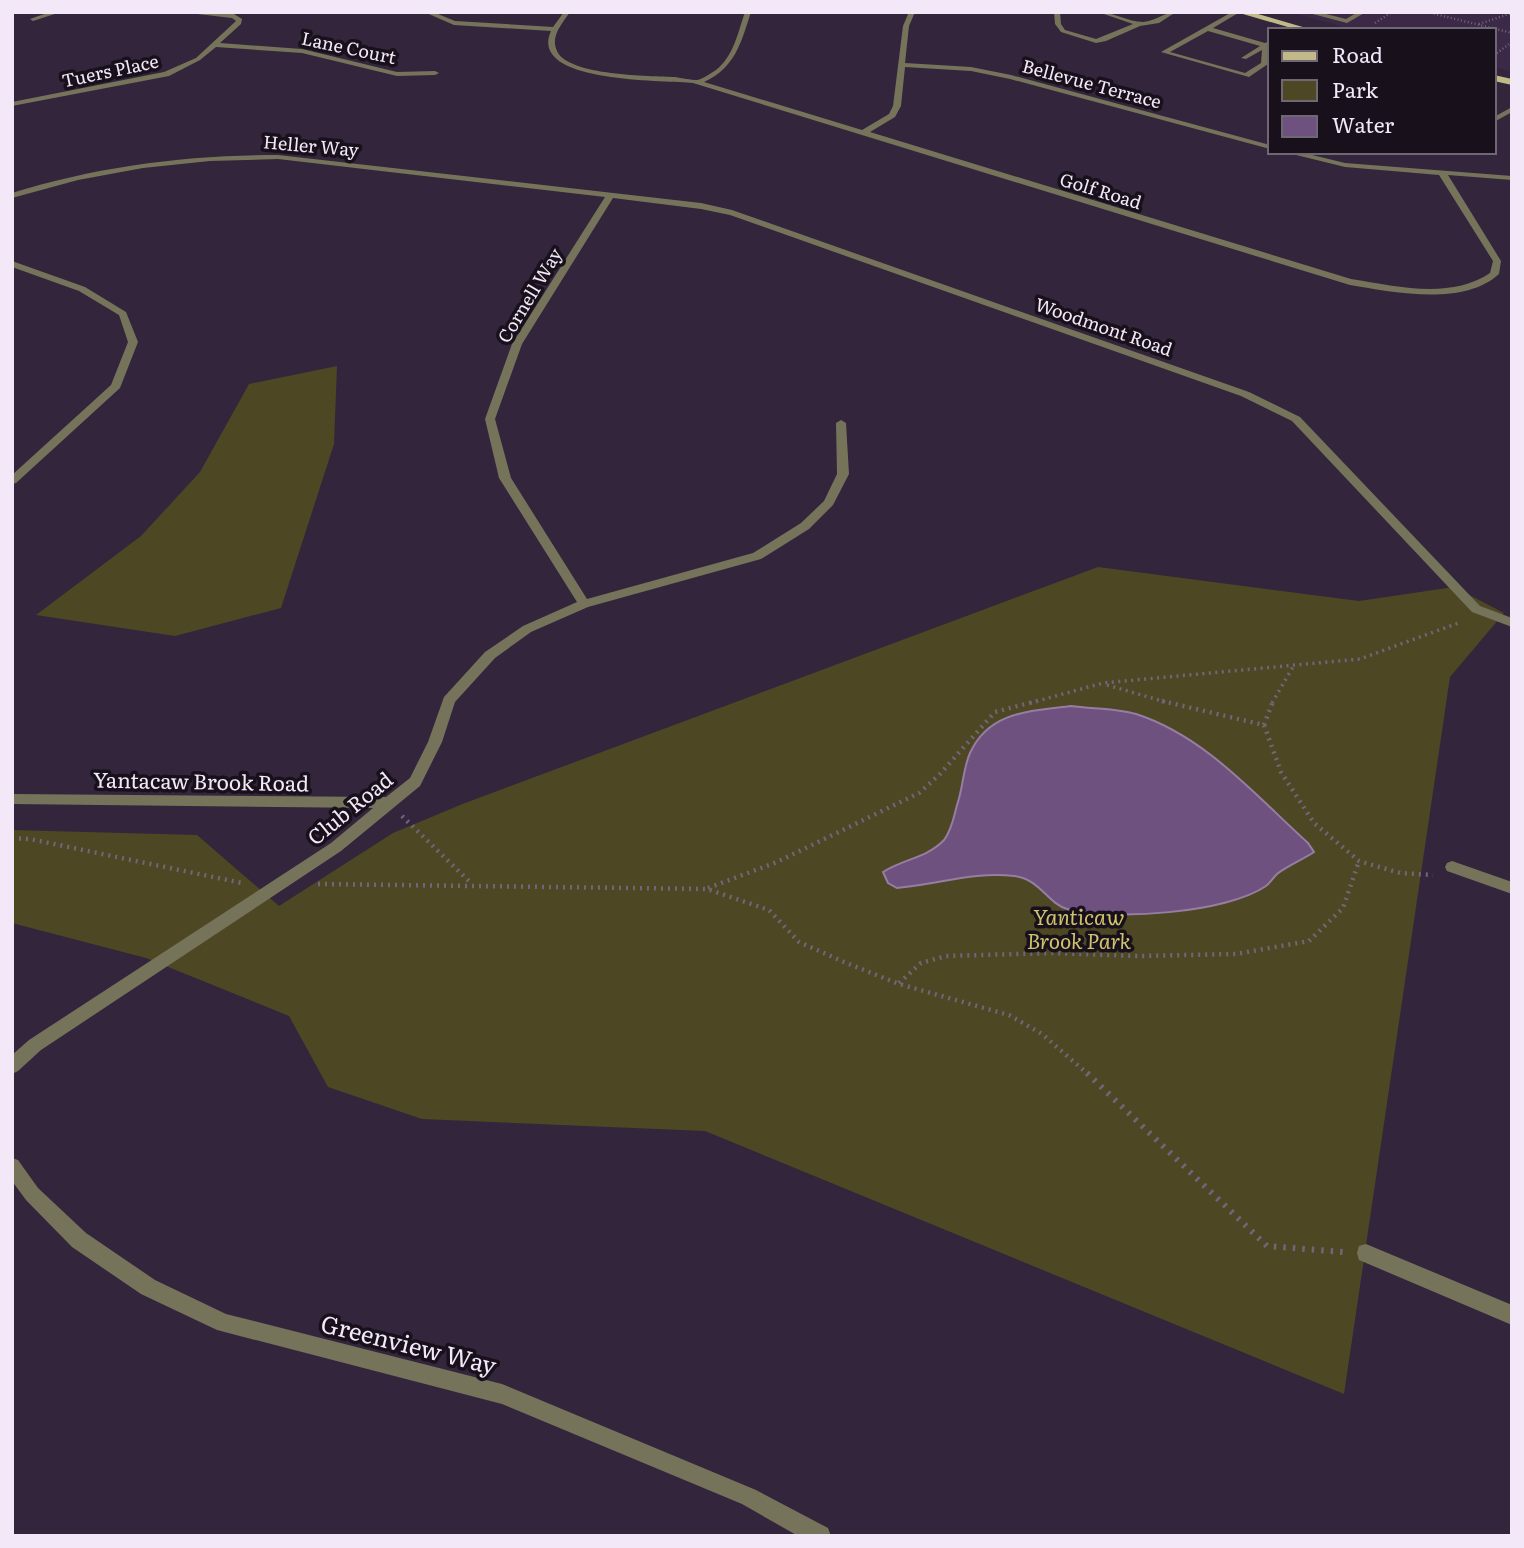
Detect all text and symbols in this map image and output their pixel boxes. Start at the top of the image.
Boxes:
street label: Lane Court [299,24,399,70]
legend [1268,28,1496,154]
text: Road [1332,38,1383,69]
street label: Tuers Place [59,47,161,93]
street label: Bellevue Terrace [1019,51,1165,115]
text: Park [1332,73,1378,104]
text: Water [1332,108,1394,139]
street label: Heller Way [262,127,360,163]
street label: Golf Road [1057,165,1145,215]
street label: Cornell Way [490,242,568,348]
street label: Woodmont Road [1032,290,1176,362]
street label: Yantacaw Brook Road [93,763,309,797]
street label: Club Road [300,763,398,851]
park label: Yanticaw Brook Park [1027,900,1132,955]
street label: Greenview Way [317,1304,501,1382]

